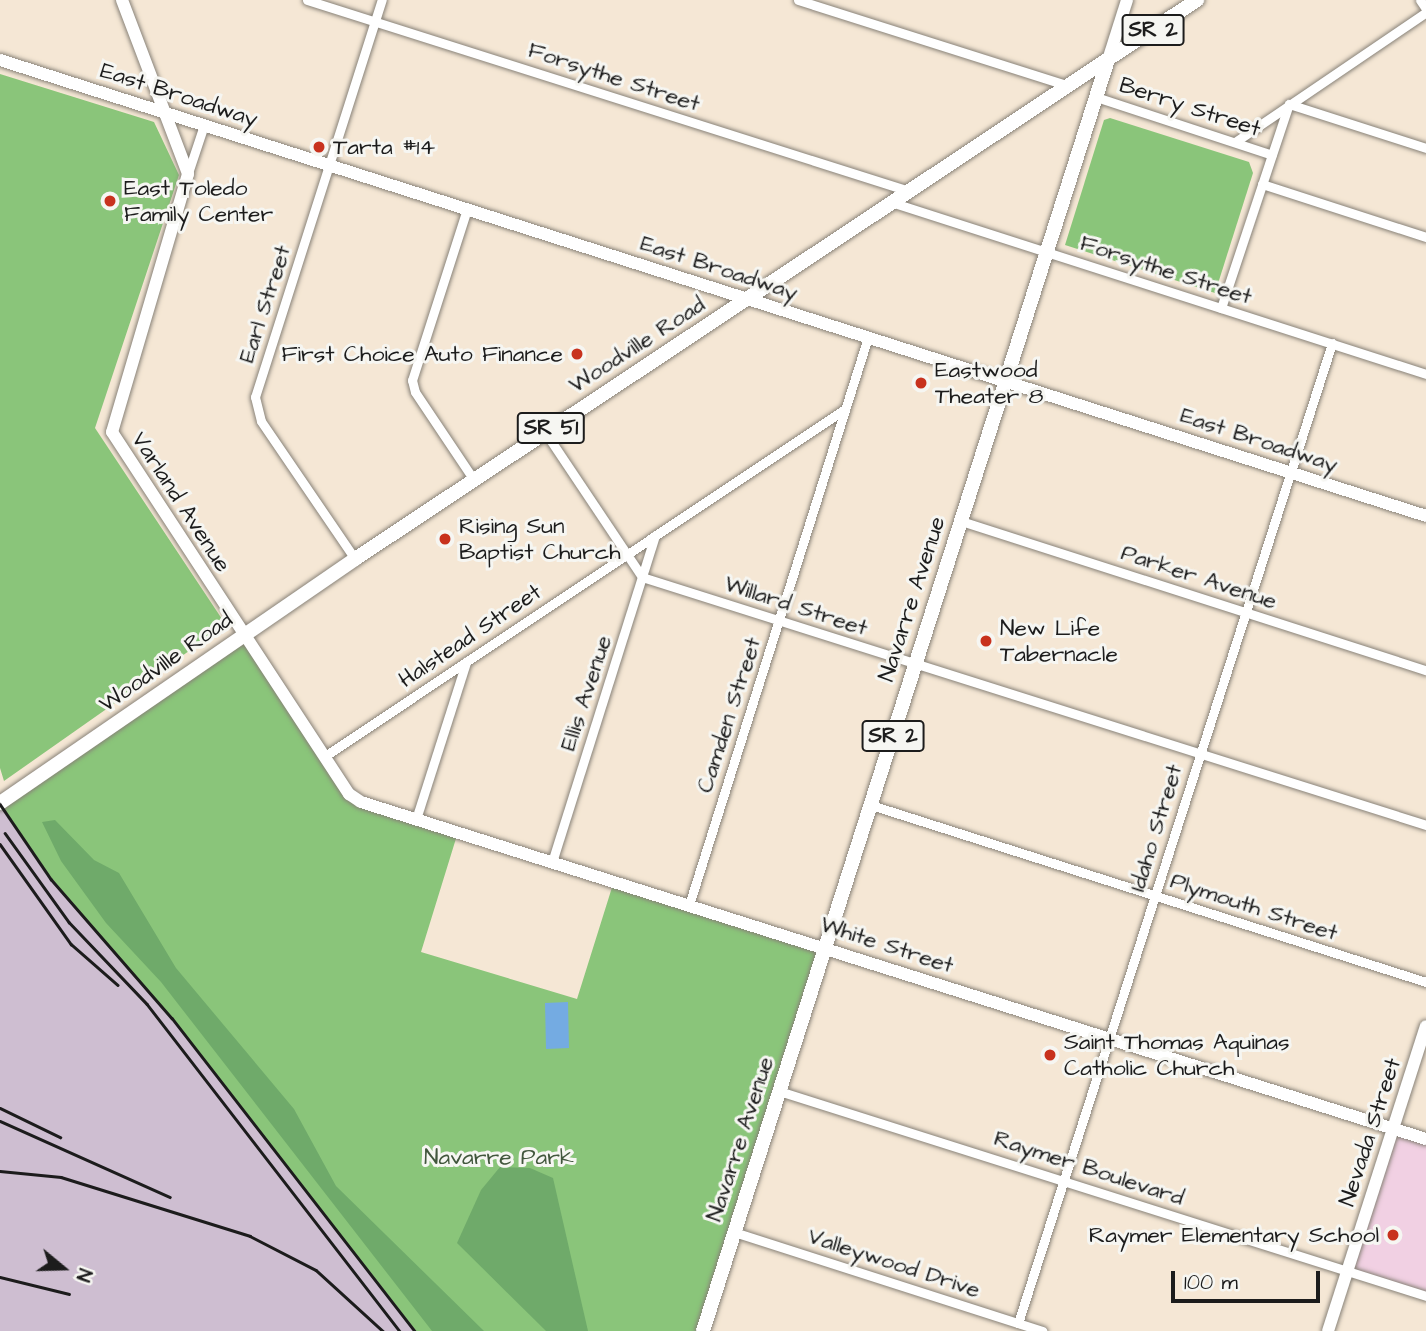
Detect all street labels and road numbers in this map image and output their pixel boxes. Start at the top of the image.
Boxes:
road number: SR 2 [1122,12,1184,48]
street label: Forsythe Street [525,36,703,118]
street label: East Broadway [97,57,261,133]
street label: Berry Street [1116,71,1264,143]
street label: Forsythe Street [1077,229,1255,311]
street label: East Broadway [637,230,801,306]
street label: Earl Street [233,242,297,366]
street label: Woodville Road [564,291,710,399]
street label: East Broadway [1177,402,1341,478]
road number: SR 51 [516,410,586,446]
street label: Varland Avenue [125,427,237,577]
street label: Navarre Avenue [872,513,952,685]
street label: Parker Avenue [1118,539,1280,615]
street label: Willard Street [721,570,871,642]
street label: Halstead Street [393,578,547,694]
street label: Woodville Road [94,606,238,718]
street label: Ellis Avenue [554,632,618,754]
street label: Camden Street [691,634,767,796]
road number: SR 2 [862,718,924,754]
street label: Idaho Street [1124,761,1188,895]
street label: Plymouth Street [1167,867,1341,947]
street label: White Street [817,910,957,980]
street label: Navarre Avenue [700,1053,780,1225]
street label: Nevada Street [1333,1054,1407,1210]
street label: Raymer Boulevard [991,1124,1187,1212]
street label: Valleywood Drive [804,1222,984,1304]

